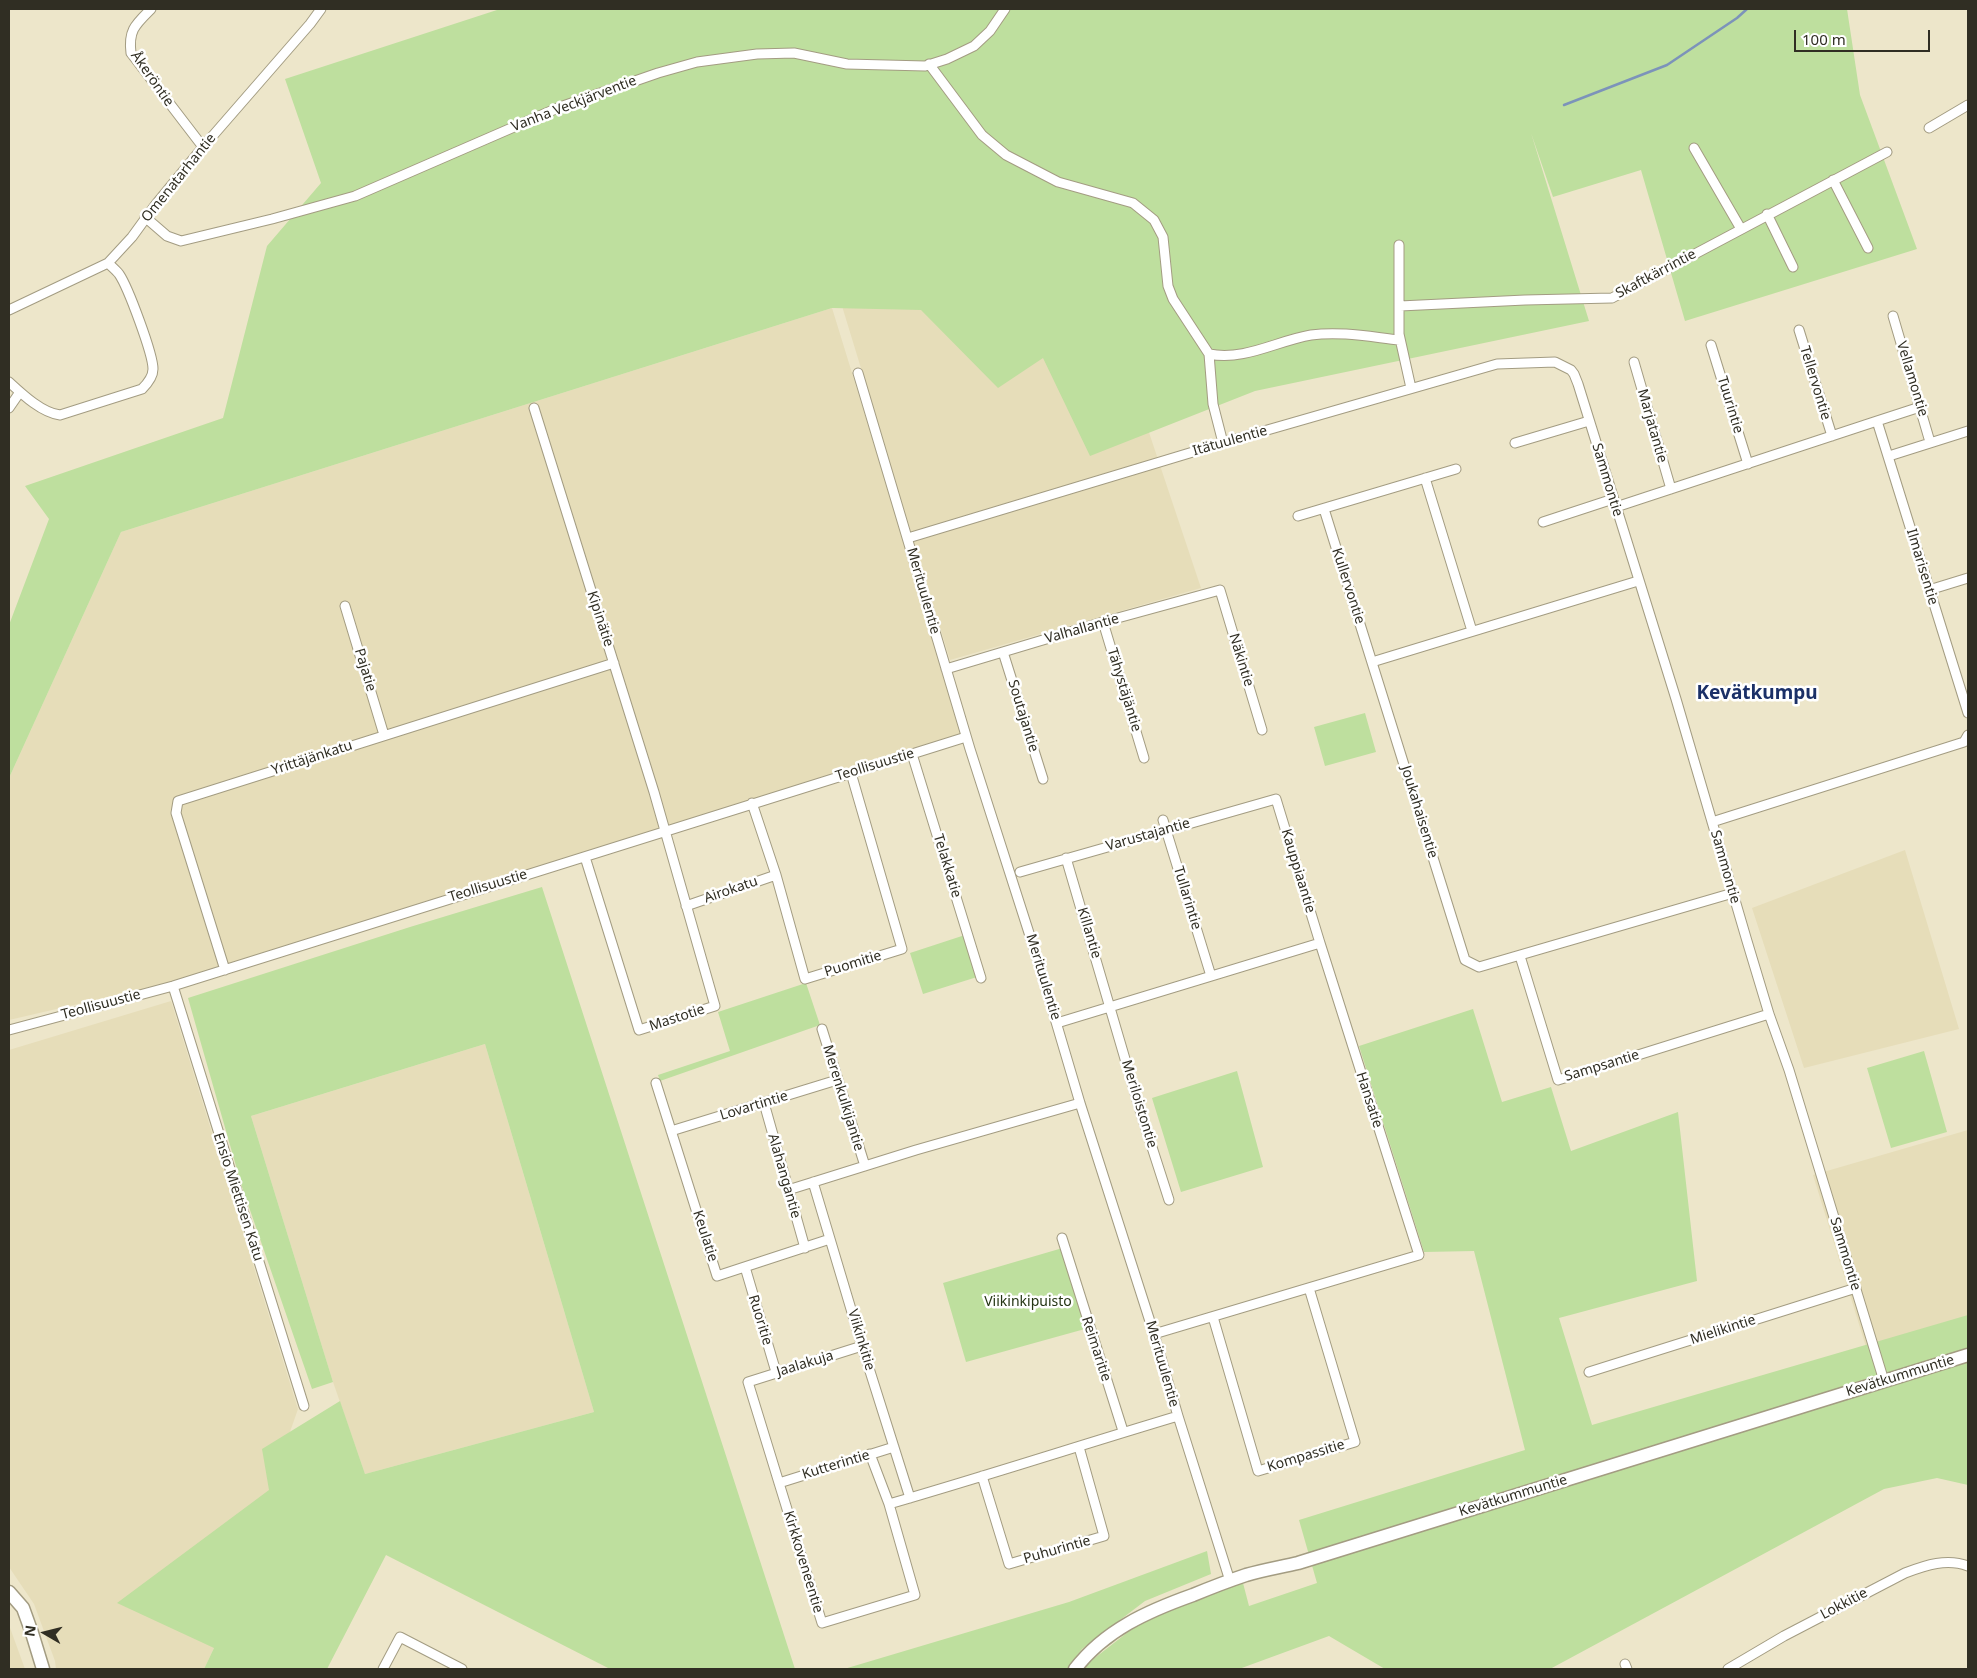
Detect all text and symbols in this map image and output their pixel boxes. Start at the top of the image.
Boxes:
scale bar [1797,20,1933,52]
text: 100 m [1802,29,1846,49]
street label: Åkeröntie [127,48,177,110]
street label: Vanha Veckjärventie [509,72,639,136]
street label: Omenatarhantie [138,130,220,226]
street label: Skaftkärrintie [1613,246,1699,302]
street label: Vellamontie [1893,339,1931,419]
street label: Tellervontie [1796,344,1834,422]
street label: Tuurintie [1713,374,1747,436]
street label: Marjatantie [1633,387,1671,465]
street label: Itätuulentie [1191,422,1269,460]
street label: Sammontie [1588,441,1626,519]
street label: Ilmarisentie [1902,527,1942,607]
street label: Merituulentie [903,546,943,636]
street label: Kullervontie [1328,546,1368,626]
street label: Kipinätie [583,589,617,649]
street label: Valhallantie [1043,610,1121,648]
street label: Näkintie [1225,631,1257,689]
street label: Pajatie [350,646,380,694]
street label: Tähystäjäntie [1103,646,1145,734]
street label: Soutajantie [1004,678,1042,754]
district label: Kevätkumpu [1696,683,1818,705]
street label: Yrittäjänkatu [269,737,355,779]
street label: Teollisuustie [834,745,916,785]
street label: Joukahaisentie [1397,764,1441,860]
street label: Varustajantie [1104,815,1192,855]
street label: Kauppiaantie [1277,827,1319,915]
street label: Sammontie [1707,828,1743,906]
street label: Telakkatie [929,832,965,900]
street label: Tullarintie [1169,864,1205,932]
street label: Teollisuustie [447,866,529,906]
street label: Airokatu [702,873,760,907]
street label: Killantie [1073,905,1105,961]
street label: Merituulentie [1022,932,1064,1022]
street label: Puomitie [822,947,884,981]
street label: Teollisuustie [60,986,142,1024]
street label: Mastotie [647,1001,707,1035]
street label: Merenkulkijantie [819,1043,867,1153]
street label: Sampsantie [1563,1047,1641,1085]
street label: Meriloistontie [1118,1058,1160,1150]
street label: Hansatie [1352,1070,1386,1130]
street label: Lovartintie [718,1088,790,1124]
street label: Ensio Miettisen Katu [209,1131,267,1263]
street label: Alahangantie [764,1132,804,1220]
street label: Keulatie [689,1208,721,1264]
street label: Sammontie [1826,1215,1864,1293]
street label: Ruoritie [744,1293,776,1347]
park label: Viikinkipuisto [984,1294,1072,1310]
street label: Viikinkitie [844,1307,878,1373]
street label: Mielikintie [1688,1312,1758,1348]
street label: Reimaritie [1078,1314,1114,1384]
street label: Merituulentie [1142,1319,1182,1409]
street label: Jaalakuja [775,1347,835,1381]
street label: Kevätkummuntie [1844,1352,1956,1400]
street label: Kompassitie [1265,1436,1347,1476]
street label: Kutterintie [800,1447,872,1483]
street label: Kevätkummuntie [1457,1472,1569,1520]
street label: Kirkkoveneentie [779,1509,827,1615]
street label: Puhurintie [1022,1532,1092,1568]
street label: Lokkitie [1818,1585,1870,1623]
north arrow [20,1608,70,1658]
text: N [19,1624,40,1638]

